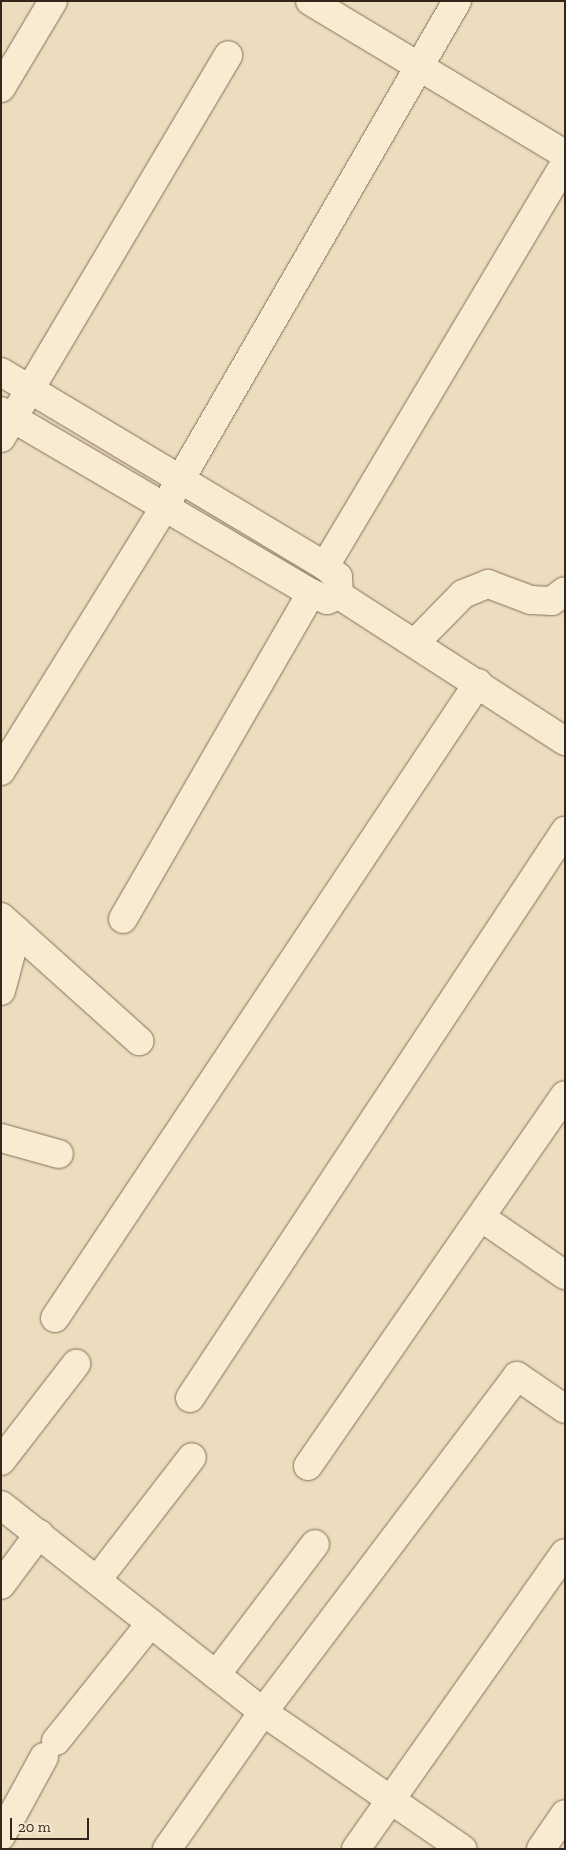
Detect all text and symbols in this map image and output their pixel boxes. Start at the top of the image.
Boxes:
scale bar [12,1808,91,1840]
text: 20 m [18,1818,51,1836]

